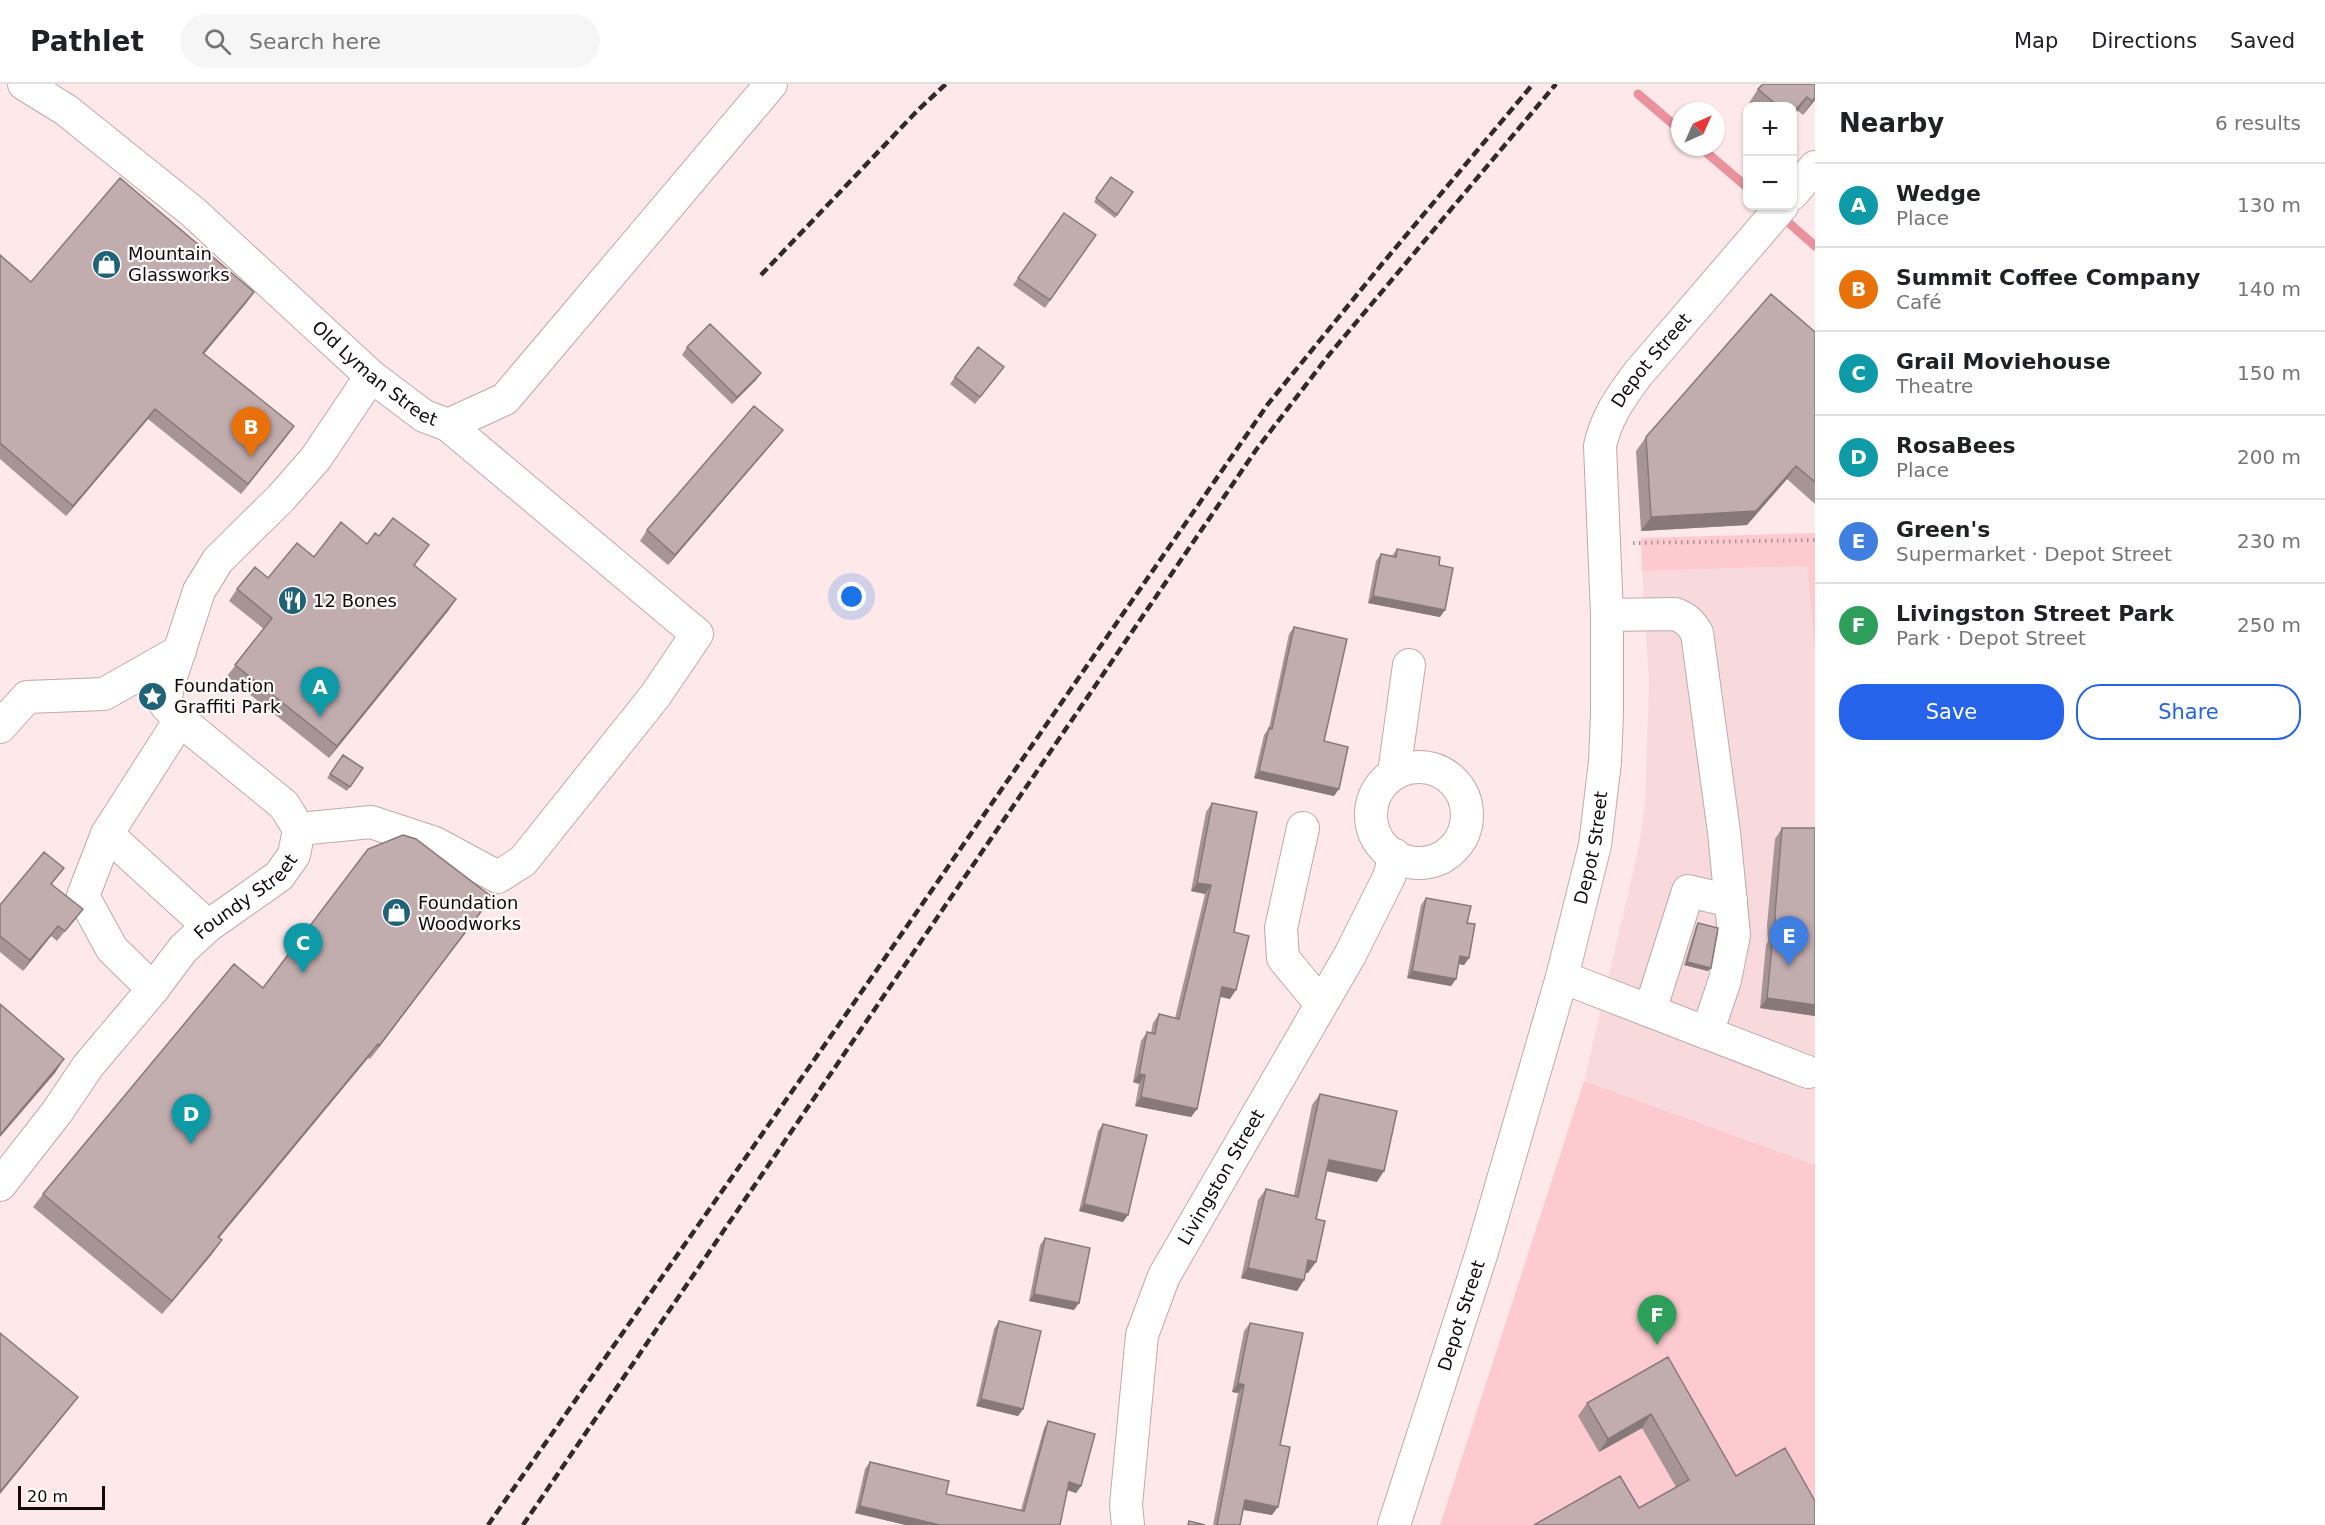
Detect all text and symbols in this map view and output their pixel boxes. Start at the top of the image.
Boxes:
search box [180,14,600,68]
text: Pathlet [30,25,144,58]
icon: search [201,25,234,58]
text: Search here [249,29,381,54]
text: Map [2014,29,2058,53]
text: Directions [2091,29,2197,53]
text: Saved [2230,29,2295,53]
north arrow [1671,102,1725,156]
map controls [1743,102,1797,210]
button: + [1743,102,1797,156]
text: Nearby [1839,108,1944,138]
text: 6 results [2215,111,2301,135]
button: − [1743,156,1797,210]
text: Wedge [1896,181,1981,206]
text: A [1851,193,1866,217]
text: 130 m [2237,193,2301,217]
text: Place [1896,206,1949,230]
place label: Mountain Glassworks [128,243,230,285]
shop icon: Mountain Glassworks [91,248,123,280]
text: Summit Coffee Company [1896,265,2200,290]
text: B [1851,277,1866,301]
text: 140 m [2237,277,2301,301]
text: Café [1896,290,1942,314]
street label: Depot Street [1607,309,1695,411]
street label: Old Lyman Street [308,316,440,430]
text: Grail Moviehouse [1896,349,2111,374]
text: C [1851,361,1866,385]
text: 150 m [2237,361,2301,385]
text: Theatre [1896,374,1973,398]
pin: B [232,408,270,457]
text: RosaBees [1896,433,2016,458]
text: D [1850,445,1867,469]
text: 200 m [2237,445,2301,469]
text: Place [1896,458,1949,482]
text: Green's [1896,517,1990,542]
text: E [1852,529,1865,553]
text: 230 m [2237,529,2301,553]
text: Supermarket · Depot Street [1896,542,2172,566]
your location [837,582,866,611]
restaurant icon: 12 Bones [276,585,308,617]
place label: 12 Bones [313,590,397,611]
text: Livingston Street Park [1896,601,2174,626]
text: F [1852,613,1865,637]
text: 250 m [2237,613,2301,637]
text: Park · Depot Street [1896,626,2086,650]
pin: A [300,668,340,717]
place label: Foundation Graffiti Park [174,675,281,717]
place icon: Foundation Graffiti Park [137,680,169,712]
button: Save [1839,684,2064,740]
button: Share [2076,684,2301,740]
street label: Depot Street [1570,790,1611,906]
street label: Foundy Street [190,850,301,943]
place label: Foundation Woodworks [418,892,521,934]
shop icon: Foundation Woodworks [381,897,413,929]
pin: E [1770,916,1808,966]
pin: C [284,924,322,973]
pin: D [172,1094,210,1144]
street label: Livingston Street [1173,1106,1268,1248]
street label: Depot Street [1433,1258,1489,1373]
pin: F [1638,1296,1676,1345]
scale bar [18,1483,105,1510]
text: 20 m [27,1487,68,1506]

